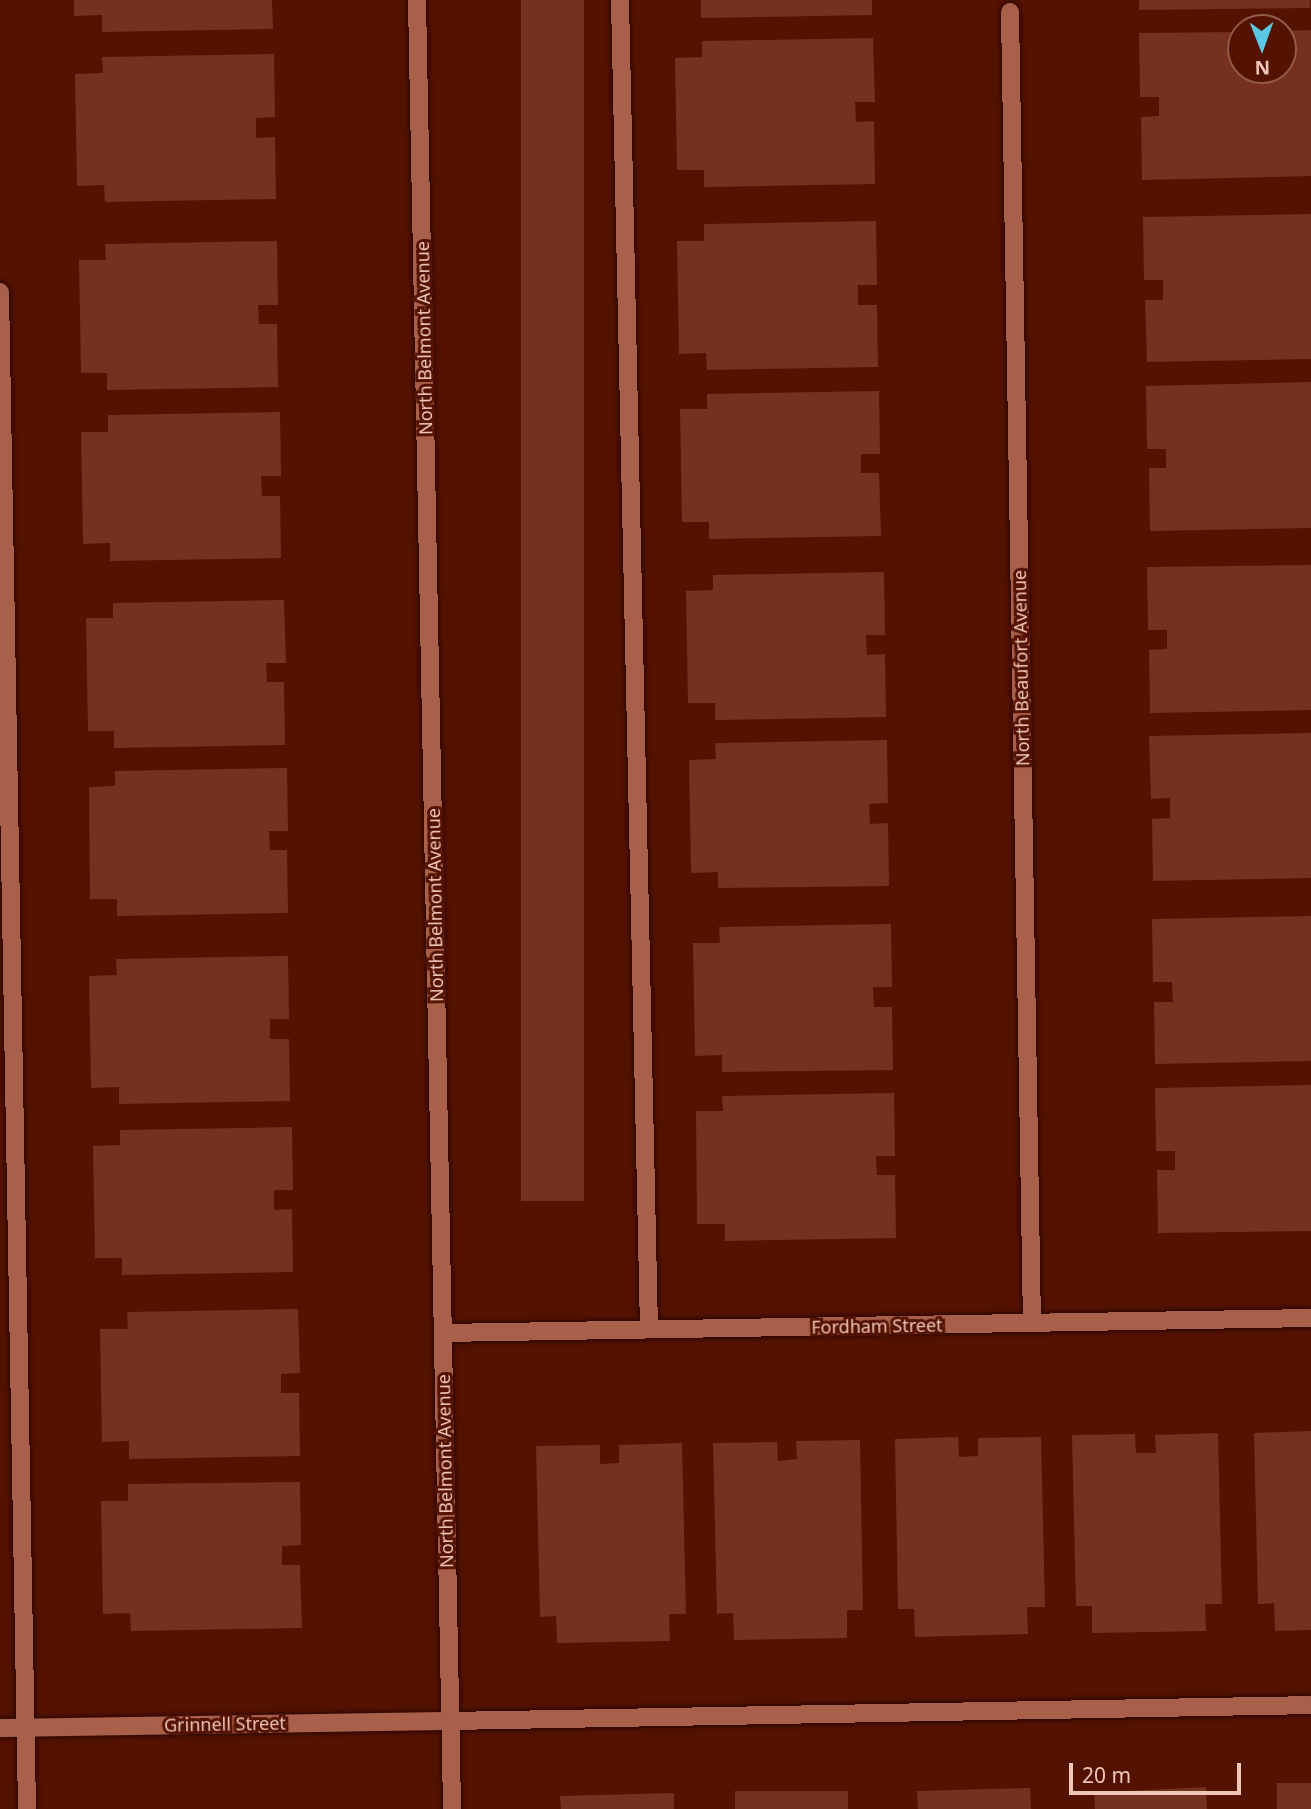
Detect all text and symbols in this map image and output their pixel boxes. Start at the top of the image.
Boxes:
north arrow [1227,14,1297,84]
text: N [1254,55,1270,81]
street label: North Belmont Avenue [412,241,436,435]
street label: North Beaufort Avenue [1008,570,1034,766]
street label: North Belmont Avenue [423,808,447,1002]
street label: Fordham Street [811,1314,943,1338]
street label: North Belmont Avenue [433,1374,457,1568]
street label: Grinnell Street [164,1712,286,1736]
scale bar [1073,1750,1244,1794]
text: 20 m [1082,1761,1131,1789]

